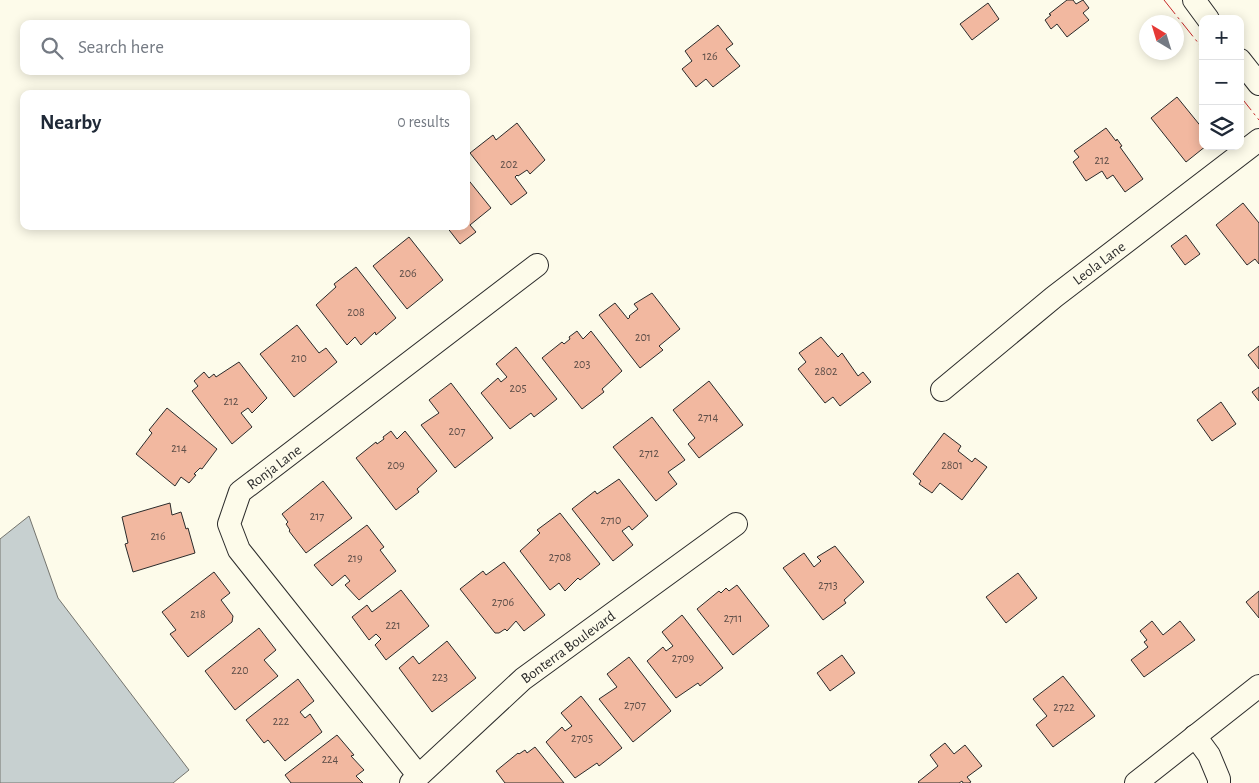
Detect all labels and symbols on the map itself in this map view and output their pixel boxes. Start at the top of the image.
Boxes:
north arrow [1139,15,1184,60]
house number: 126 [702,50,718,62]
house number: 212 [1094,154,1110,166]
house number: 202 [500,158,518,170]
street label: Leola Lane [1070,239,1128,288]
house number: 206 [399,267,417,279]
house number: 208 [347,306,365,318]
house number: 201 [635,331,651,343]
house number: 210 [291,352,307,364]
house number: 203 [574,358,590,370]
house number: 2802 [815,365,838,377]
house number: 205 [510,382,526,394]
house number: 212 [223,395,239,407]
house number: 2714 [698,411,718,423]
house number: 207 [449,425,465,437]
house number: 214 [171,442,187,454]
street label: Ronja Lane [244,442,304,493]
house number: 2712 [639,447,660,459]
house number: 209 [387,459,405,471]
house number: 2801 [941,459,963,471]
house number: 217 [310,510,324,522]
house number: 2710 [601,514,621,526]
house number: 216 [150,530,166,542]
house number: 2708 [549,551,572,563]
house number: 219 [347,552,363,564]
house number: 2713 [818,579,838,591]
house number: 2706 [492,596,515,608]
house number: 218 [190,608,206,620]
street label: Bonterra Boulevard [518,608,618,686]
house number: 2711 [724,612,742,624]
house number: 221 [385,619,401,631]
house number: 2709 [672,652,695,664]
house number: 220 [231,664,249,676]
house number: 223 [432,671,448,683]
house number: 2707 [624,699,646,711]
house number: 2722 [1053,701,1075,713]
house number: 222 [273,715,290,727]
house number: 2705 [571,732,593,744]
house number: 224 [322,753,339,765]

